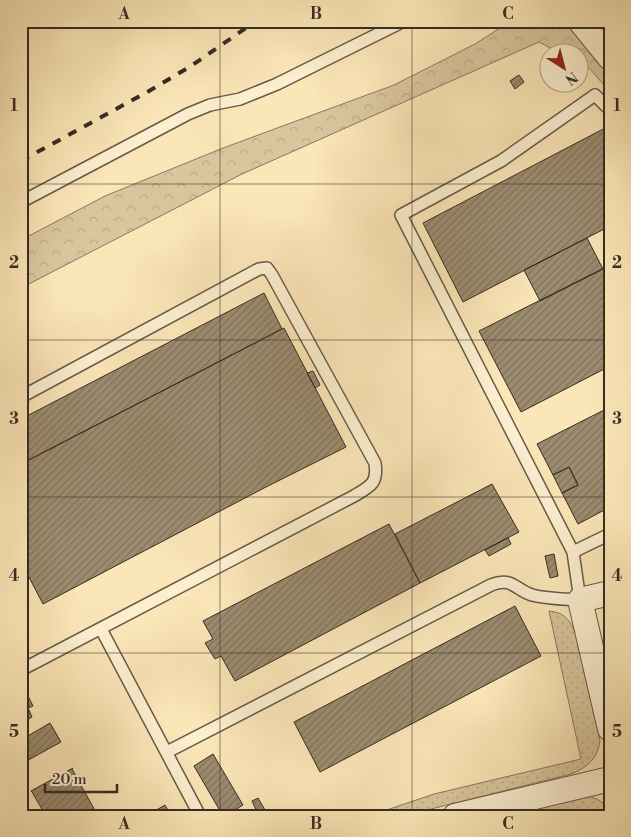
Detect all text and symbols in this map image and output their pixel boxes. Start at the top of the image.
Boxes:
text: A [117,4,130,24]
text: B [310,4,322,24]
text: C [502,4,514,24]
north arrow [538,42,588,92]
text: N [561,67,581,88]
text: 1 [10,96,18,116]
text: 1 [613,96,621,116]
text: 2 [9,253,19,273]
text: 2 [612,253,622,273]
text: 3 [9,409,19,429]
text: 3 [612,409,622,429]
text: 4 [9,566,20,586]
text: 4 [612,566,623,586]
text: 5 [9,722,19,742]
text: 5 [612,722,622,742]
scale bar [45,762,118,794]
text: 20 m [52,770,87,789]
text: A [117,814,130,834]
text: B [310,814,322,834]
text: C [502,814,514,834]

